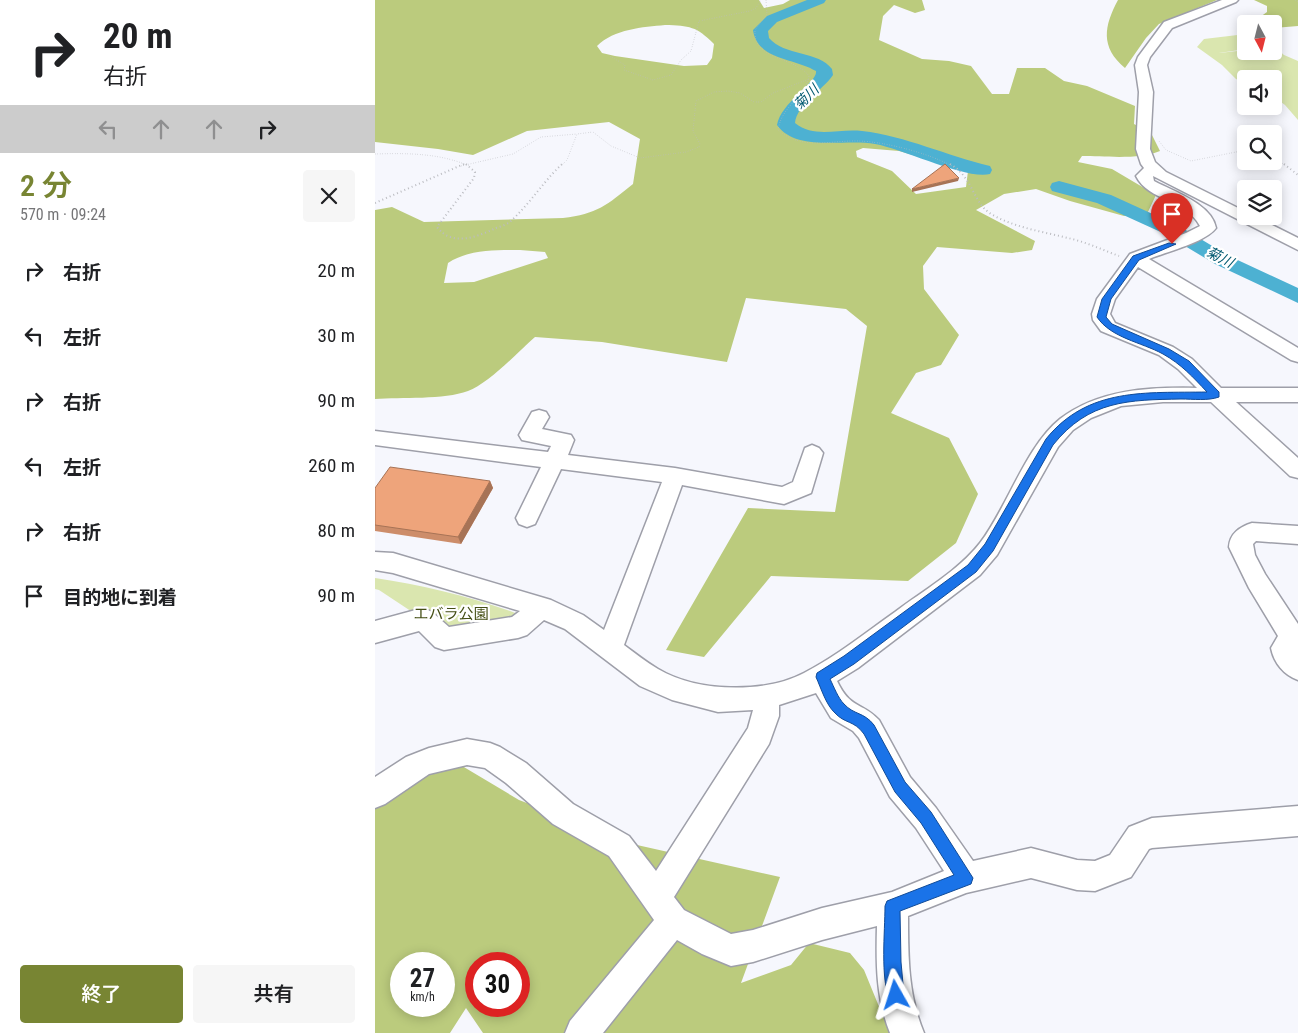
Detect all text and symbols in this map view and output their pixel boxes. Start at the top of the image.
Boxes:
north arrow [1237,15,1283,60]
map controls [1237,15,1282,225]
text: 20 m [103,16,172,57]
icon: right [20,20,85,85]
text: 右折 [103,64,147,89]
button: sound [1237,70,1282,115]
water label: 菊川 [790,80,823,112]
icon: left [94,115,122,143]
icon: ahead [147,115,175,143]
icon: ahead [200,115,228,143]
icon: right [253,115,281,143]
button: search [1237,125,1282,170]
text: 2 分 [20,168,72,203]
button: close [303,170,355,222]
button: layers [1237,180,1282,225]
pin [1151,193,1193,244]
icon: arrive [1158,200,1186,228]
text: 570 m · 09:24 [20,205,106,224]
water label: 菊川 [1204,244,1238,271]
icon: right [20,257,48,285]
text: 20 m [318,259,355,282]
text: 右折 [63,261,101,284]
icon: left [20,322,48,350]
text: 30 m [318,324,355,347]
text: 左折 [63,326,101,349]
icon: right [20,387,48,415]
text: 90 m [318,389,355,412]
text: 右折 [63,391,101,414]
icon: left [20,452,48,480]
text: 260 m [308,454,355,477]
text: 左折 [63,456,101,479]
icon: right [20,517,48,545]
text: 80 m [318,519,355,542]
text: 右折 [63,521,101,544]
icon: arrive [20,582,48,610]
text: 90 m [318,584,355,607]
text: 目的地に到着 [63,586,177,609]
park label: エバラ公園 [413,605,489,623]
speed limit sign: 30 [465,952,530,1017]
text: 27 [410,964,435,993]
button: 終了 [20,965,183,1023]
button: 共有 [193,965,355,1023]
position arrow [869,968,921,1020]
text: km/h [410,990,435,1004]

